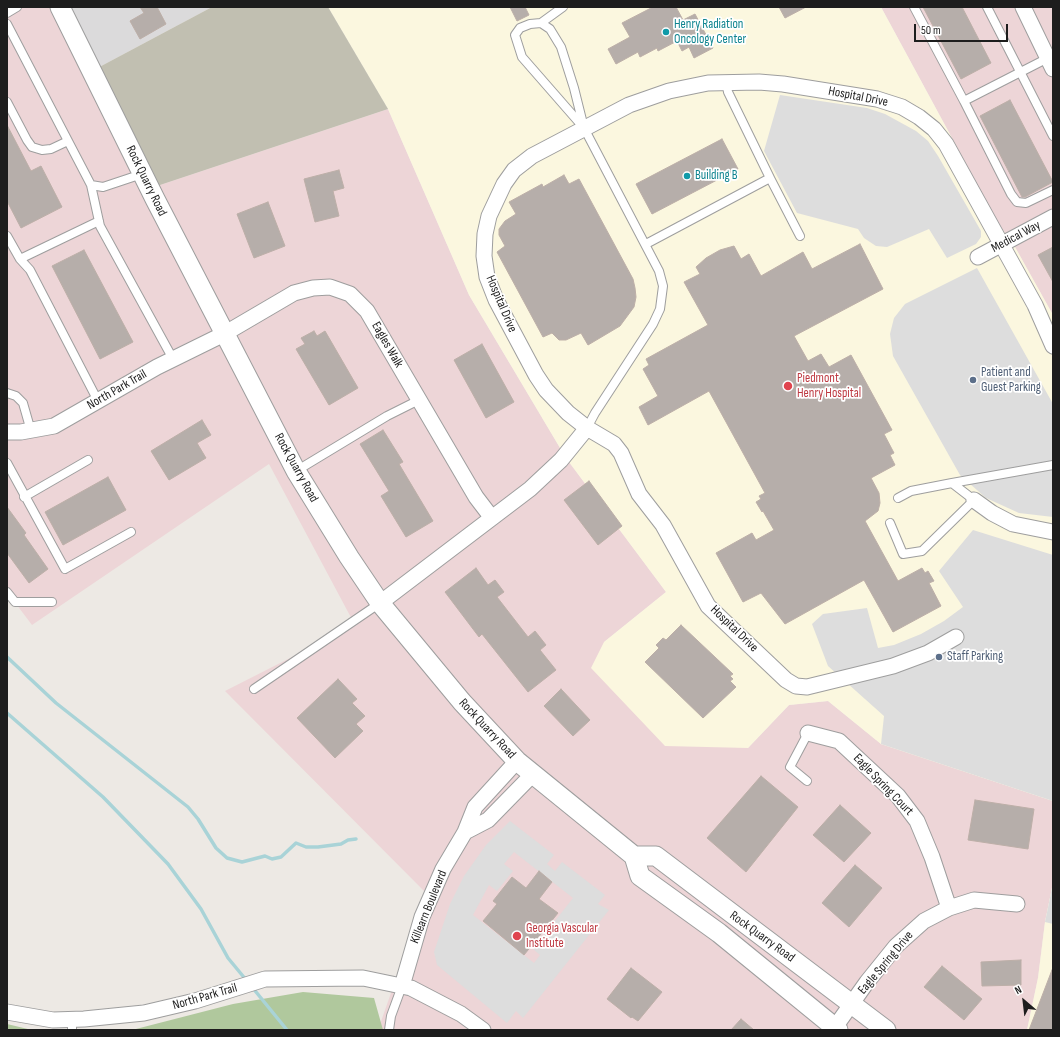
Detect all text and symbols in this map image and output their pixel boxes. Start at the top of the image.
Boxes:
scale bar [916,16,1010,42]
place label: Henry Radiation Oncology Center [674,17,746,48]
text: 50 m [921,23,941,38]
marker: Henry Radiation Oncology Center [661,27,671,37]
street label: Hospital Drive [827,84,889,110]
street label: Rock Quarry Road [122,143,170,219]
place label: Building B [695,168,737,184]
marker: Building B [682,171,692,181]
street label: Medical Way [989,218,1043,256]
street label: Hospital Drive [482,273,520,335]
street label: Eagles Walk [368,319,406,371]
place label: Patient and Guest Parking [981,365,1041,396]
street label: North Park Trail [84,367,150,413]
place label: Piedmont Henry Hospital [797,371,861,402]
marker: Patient and Guest Parking [968,375,978,385]
marker: Piedmont Henry Hospital [782,380,794,392]
street label: Rock Quarry Road [271,431,321,505]
street label: Hospital Drive [707,602,761,656]
place label: Staff Parking [947,649,1003,665]
marker: Staff Parking [934,652,944,662]
street label: Rock Quarry Road [455,696,519,762]
street label: Eagle Spring Court [850,751,916,819]
street label: Killearn Boulevard [407,868,451,946]
street label: Rock Quarry Road [726,908,798,966]
place label: Georgia Vascular Institute [526,921,598,952]
street label: Eagle Spring Drive [855,928,917,998]
marker: Georgia Vascular Institute [511,930,523,942]
street label: North Park Trail [171,980,239,1014]
north arrow [1004,981,1044,1021]
text: N [1012,983,1024,997]

